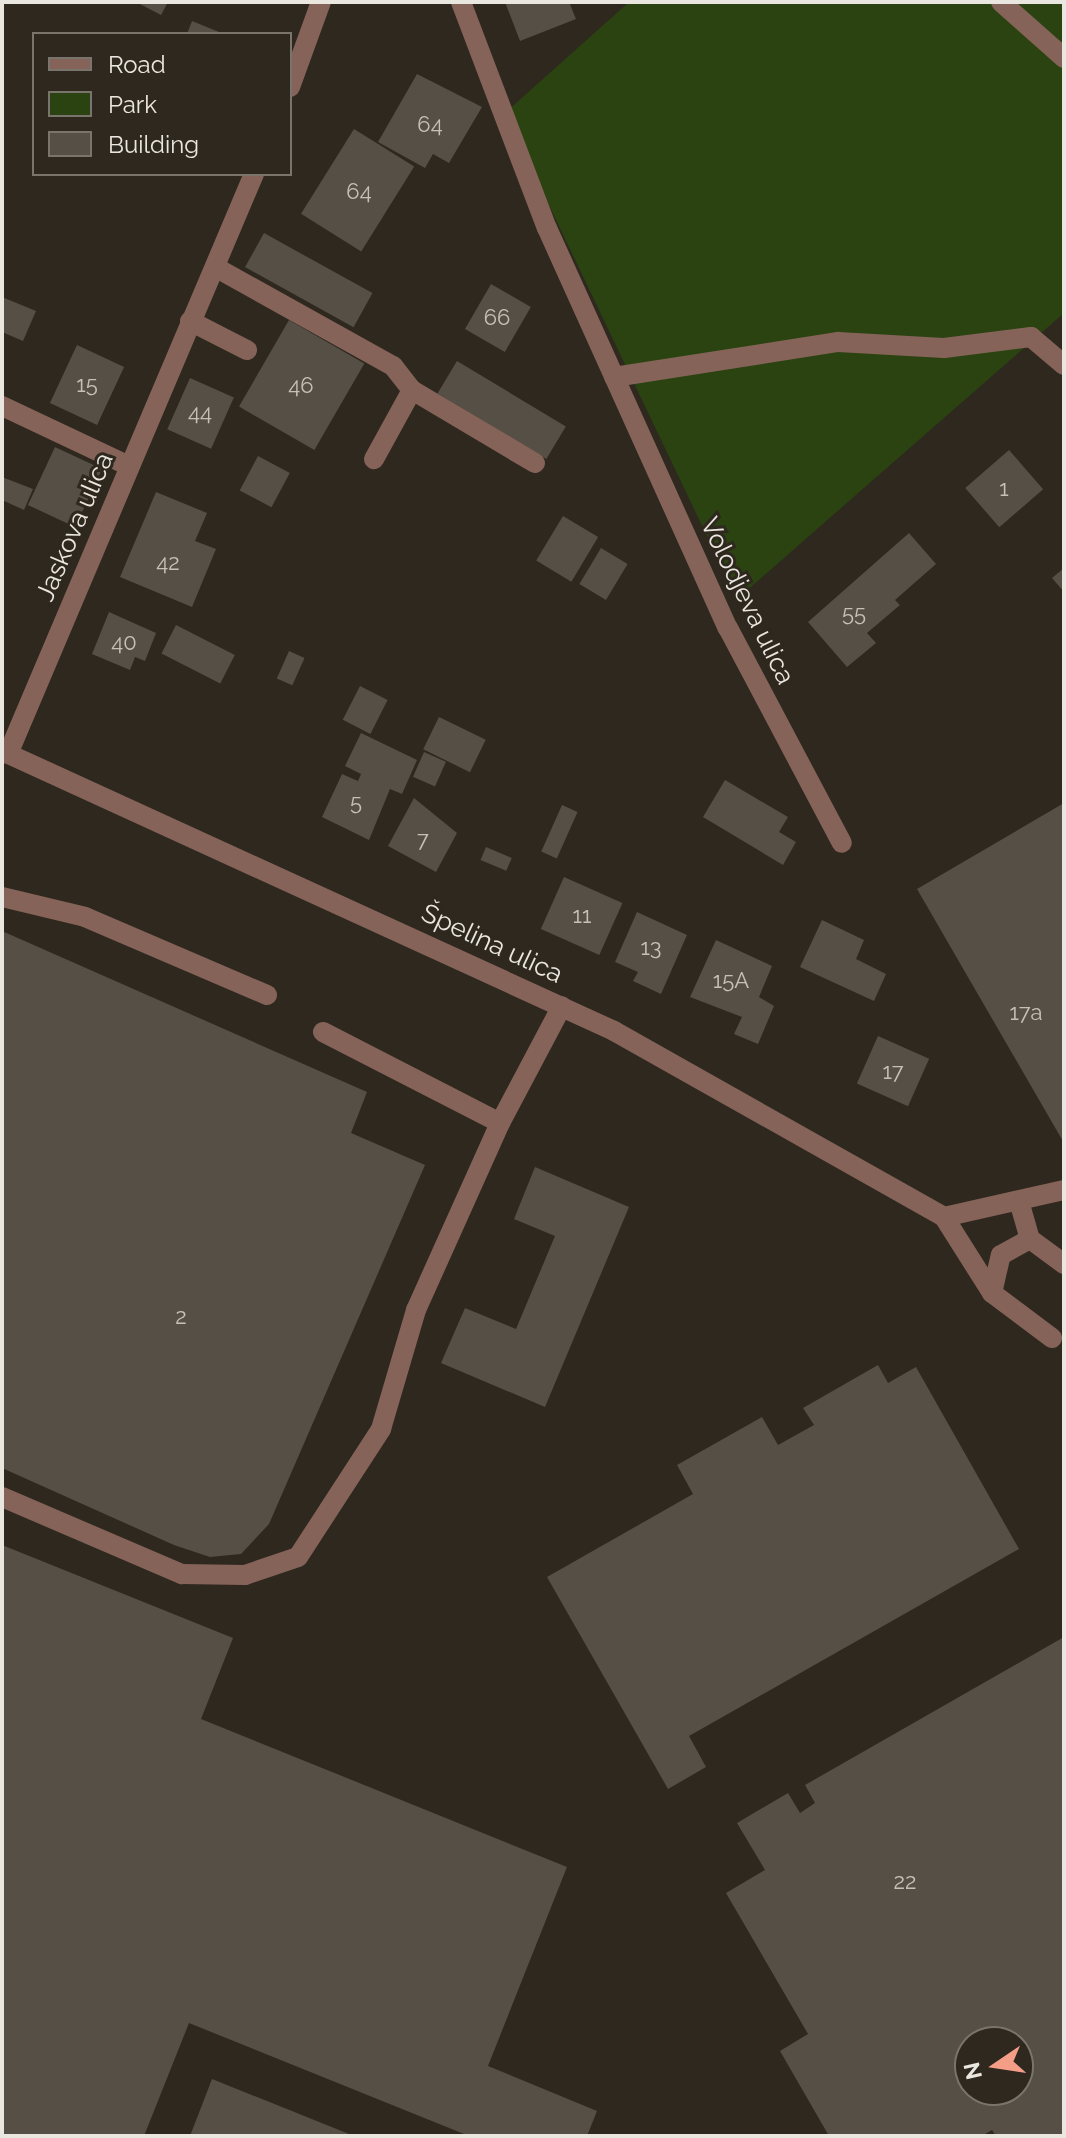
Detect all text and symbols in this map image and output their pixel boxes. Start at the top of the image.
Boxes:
legend [32,32,292,176]
text: Road [108,50,166,79]
text: Park [108,90,157,119]
house number: 64 [417,112,443,138]
text: Building [108,130,199,159]
house number: 64 [346,179,372,205]
house number: 66 [484,305,510,331]
house number: 15 [76,372,98,398]
house number: 46 [288,373,314,399]
house number: 44 [188,400,212,426]
street label: Jaskova ulica [30,448,120,606]
house number: 1 [999,476,1009,502]
street label: Volodjeva ulica [693,512,801,690]
house number: 42 [156,550,180,576]
house number: 55 [842,601,866,627]
house number: 40 [111,630,137,656]
house number: 5 [350,790,362,816]
house number: 7 [417,827,429,853]
street label: Špelina ulica [416,898,568,990]
house number: 11 [573,903,591,929]
house number: 13 [640,935,662,961]
house number: 15A [713,968,749,994]
house number: 17a [1009,1000,1043,1026]
house number: 17 [882,1059,904,1085]
house number: 2 [175,1304,187,1330]
house number: 22 [894,1869,916,1895]
north arrow [954,2026,1034,2106]
text: N [958,2060,987,2082]

